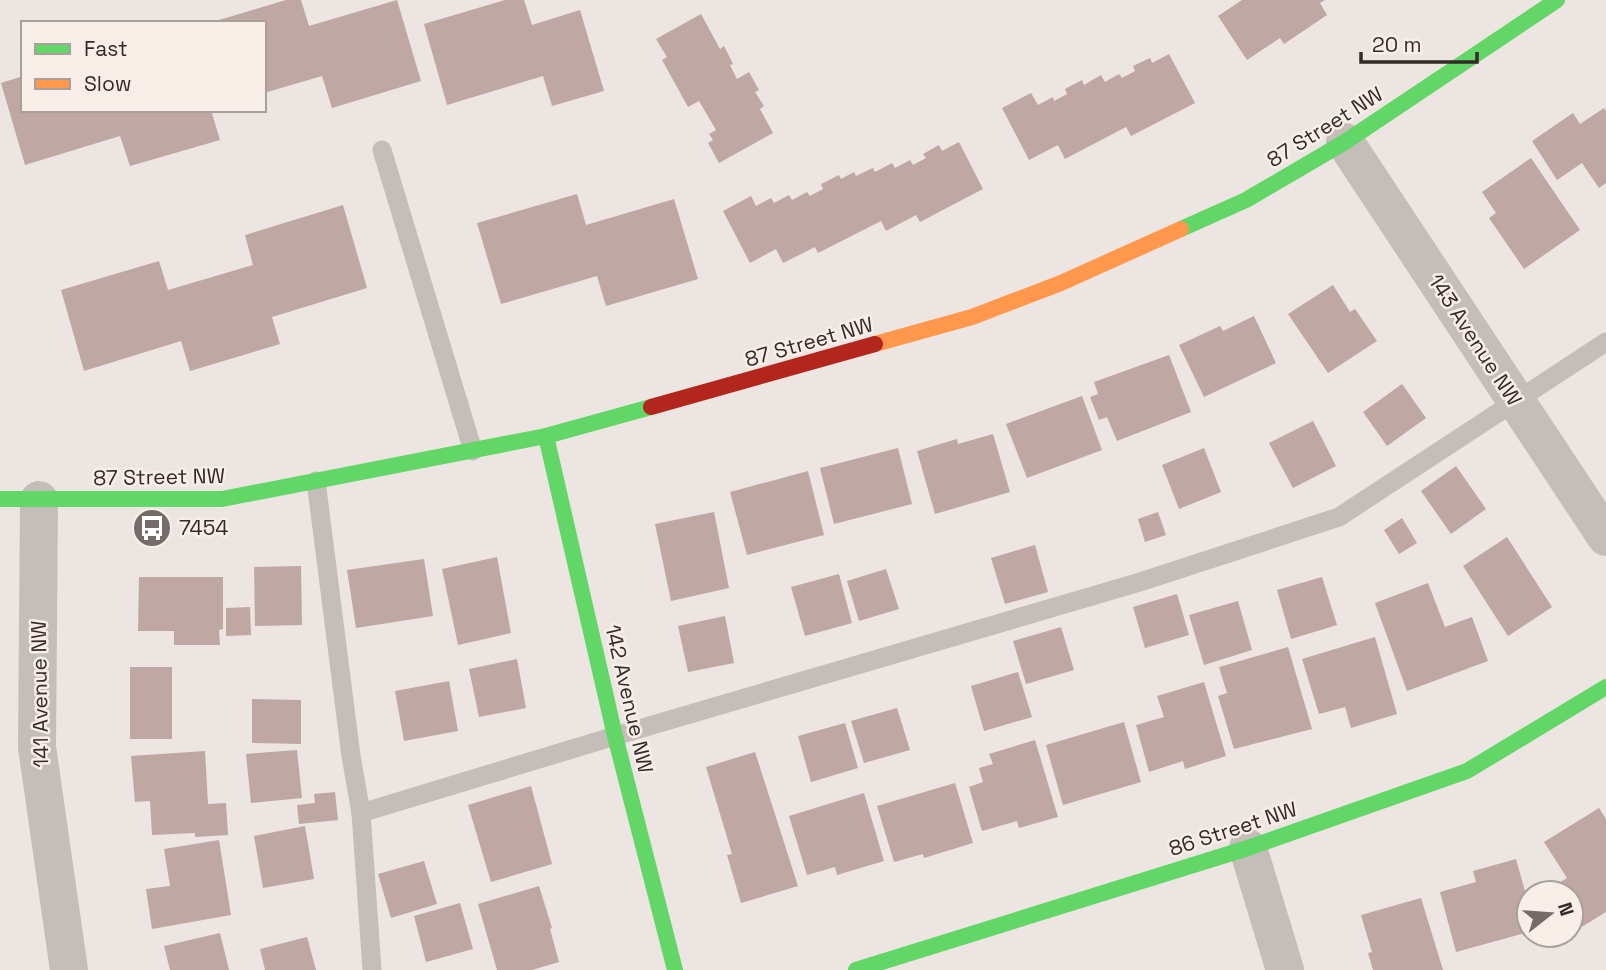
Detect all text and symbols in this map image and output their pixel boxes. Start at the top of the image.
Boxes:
legend [21,21,266,112]
scale bar [1361,21,1476,65]
text: 20 m [1372,31,1422,58]
text: Fast [84,35,128,62]
text: Slow [84,70,132,97]
street label: 87 Street NW [1262,80,1388,173]
street label: 143 Avenue NW [1423,269,1528,411]
street label: 87 Street NW [742,310,876,373]
street label: 87 Street NW [93,462,225,491]
bus stop icon: 7454 [131,507,173,549]
place label: 7454 [179,514,228,541]
street label: 141 Avenue NW [25,620,54,768]
street label: 142 Avenue NW [599,622,660,776]
street label: 86 Street NW [1165,795,1300,862]
north arrow [1515,879,1585,949]
text: N [1552,899,1580,919]

